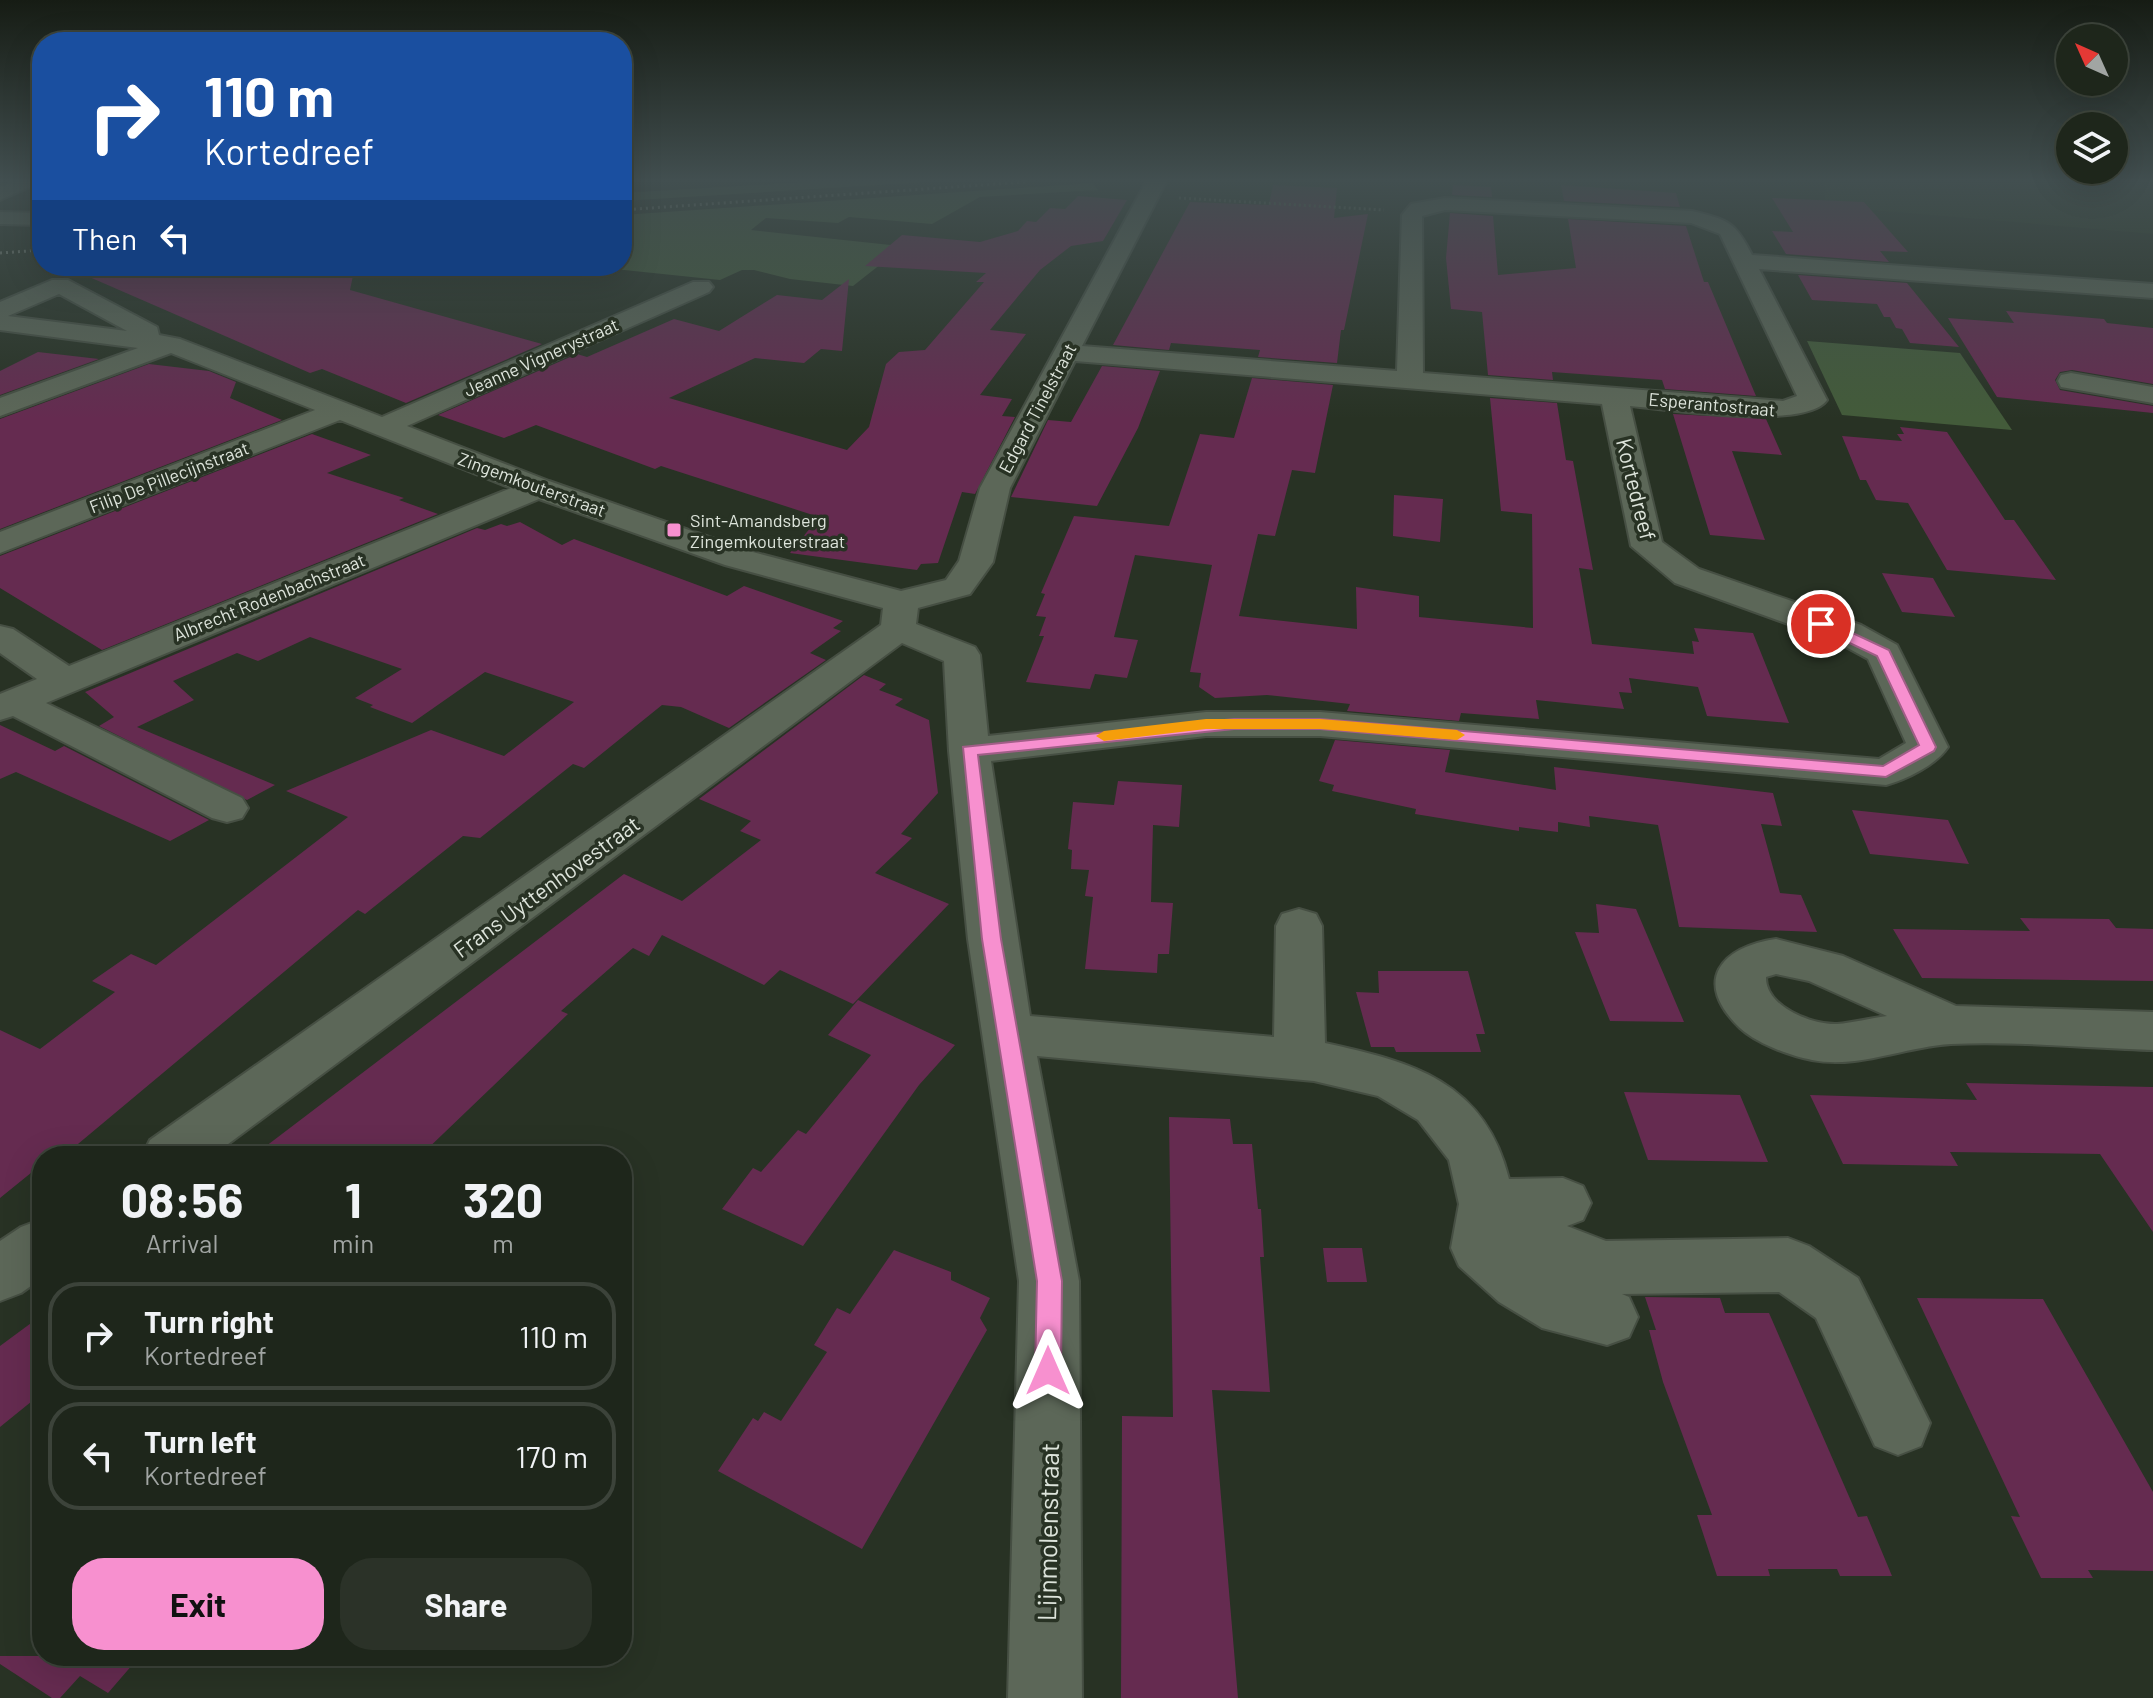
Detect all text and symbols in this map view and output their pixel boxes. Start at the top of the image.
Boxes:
north arrow [2056,24,2128,96]
map controls [2056,24,2128,184]
text: 110 m [204,61,334,128]
icon: right [72,64,176,168]
button: layers [2056,112,2128,184]
text: Kortedreef [204,129,374,172]
icon: left [153,216,197,260]
text: Then [72,220,137,256]
street label: Jeanne Vignerystraat [460,313,622,401]
street label: Edgard Tinelstraat [994,339,1080,477]
street label: Esperantostraat [1648,388,1776,420]
street label: Kortedreef [1612,435,1662,543]
street label: Filip De Pillecijnstraat [86,436,252,518]
street label: Zingemkouterstraat [455,447,609,521]
place label: Sint-Amandsberg Zingemkouterstraat [690,509,845,552]
marker: Sint-Amandsberg Zingemkouterstraat [665,521,683,539]
street label: Albrecht Rodenbachstraat [170,548,368,646]
pin [1787,590,1855,658]
icon: arrive [1799,602,1843,646]
street label: Frans Uyttenhovestraat [448,810,644,962]
text: 08:56 [121,1170,243,1228]
text: 1 [345,1170,362,1228]
text: 320 [463,1170,543,1228]
text: Arrival [146,1227,218,1258]
text: min [332,1227,374,1258]
text: m [492,1227,514,1258]
text: Turn right [144,1303,274,1339]
icon: right [76,1314,120,1358]
text: 110 m [519,1318,588,1354]
position arrow [1006,1329,1090,1413]
text: Kortedreef [144,1339,267,1370]
text: Turn left [144,1423,257,1459]
icon: left [76,1434,120,1478]
text: 170 m [516,1438,588,1474]
street label: Lijnmolenstraat [1030,1443,1064,1621]
text: Kortedreef [144,1459,267,1490]
button: Exit [72,1558,324,1650]
button: Share [340,1558,592,1650]

